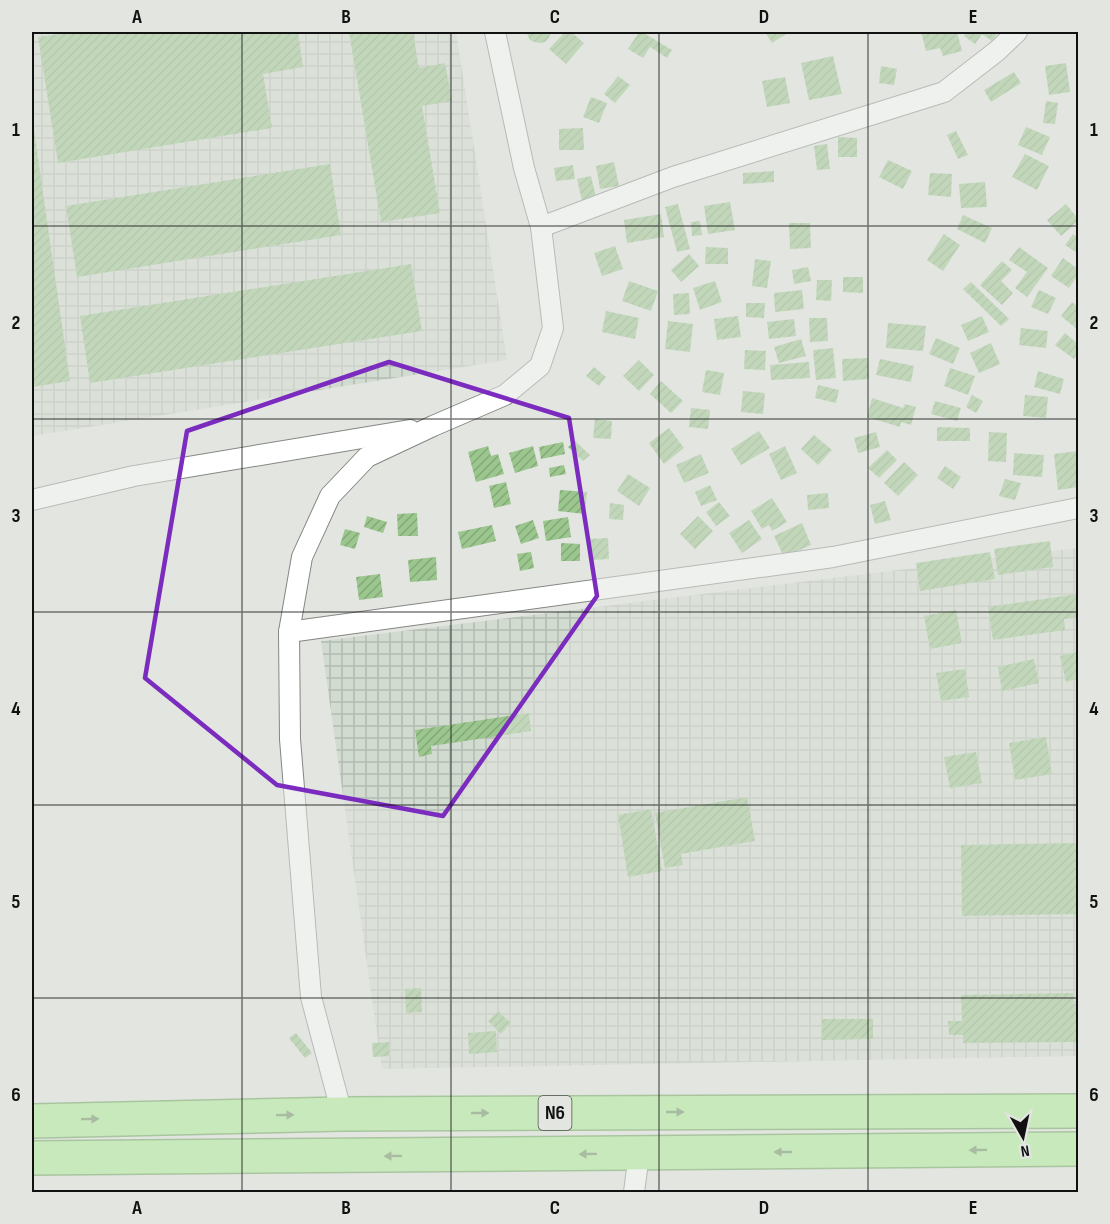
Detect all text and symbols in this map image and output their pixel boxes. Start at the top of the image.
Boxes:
text: A [131,5,142,29]
text: B [341,5,351,29]
text: C [550,5,560,29]
text: D [759,5,769,29]
text: E [969,5,977,29]
text: 1 [12,118,20,142]
text: 1 [1090,118,1098,142]
text: 2 [12,311,20,335]
text: 2 [1090,311,1098,335]
text: 3 [12,504,21,528]
text: 3 [1090,504,1099,528]
text: 4 [11,697,21,721]
text: 4 [1089,697,1099,721]
text: 5 [12,890,21,914]
text: 5 [1090,890,1099,914]
text: 6 [11,1083,21,1107]
text: 6 [1089,1083,1099,1107]
road number: N6 [538,1096,572,1130]
north arrow [993,1107,1053,1167]
one-way arrow [470,1108,489,1118]
one-way arrow [665,1108,684,1117]
one-way arrow [275,1110,294,1120]
one-way arrow [80,1115,99,1124]
text: N [1019,1140,1031,1160]
one-way arrow [969,1145,988,1155]
one-way arrow [774,1147,793,1157]
one-way arrow [579,1149,598,1159]
one-way arrow [384,1151,403,1161]
text: A [131,1196,142,1220]
text: B [341,1196,351,1220]
text: C [550,1196,560,1220]
text: D [759,1196,769,1220]
text: E [969,1196,977,1220]

